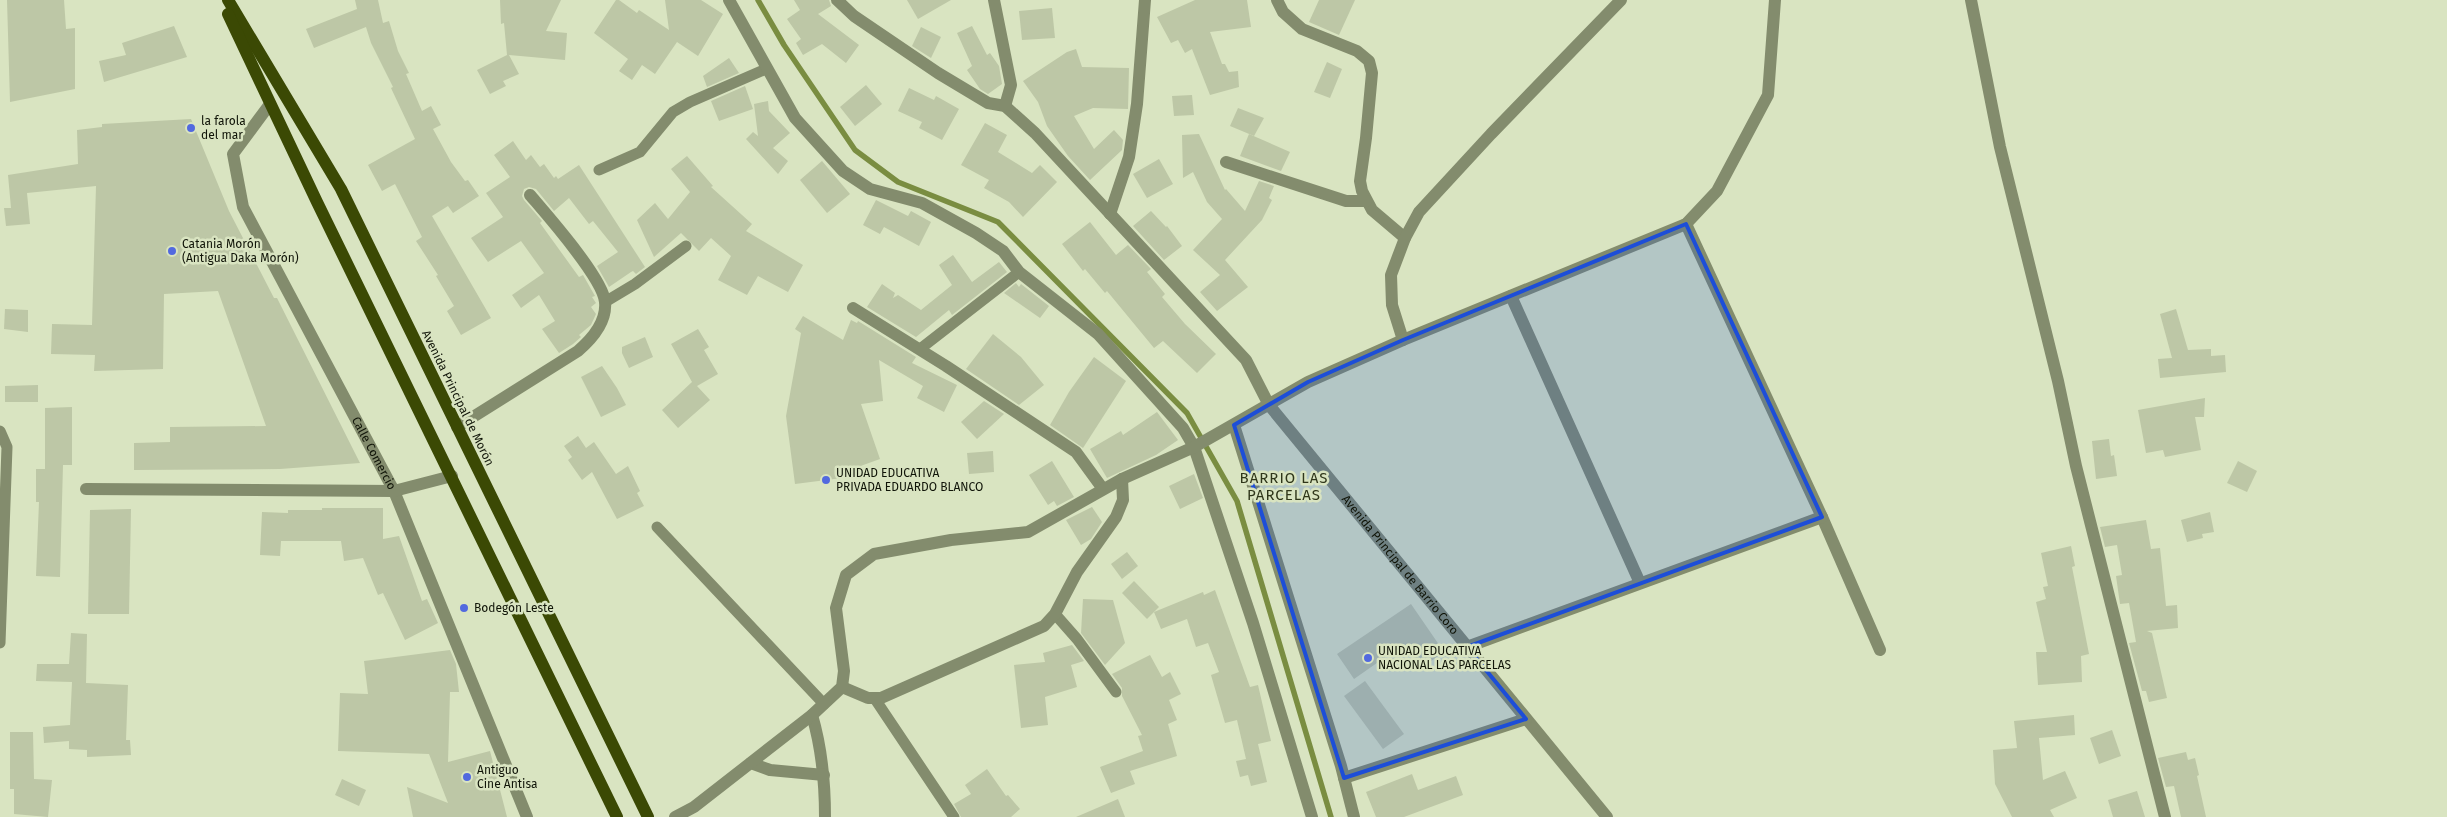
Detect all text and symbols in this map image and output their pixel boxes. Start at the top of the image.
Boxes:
place label: la farola del mar [201,114,246,142]
marker: la farola del mar [185,122,197,134]
place label: Catania Morón (Antigua Daka Morón) [182,237,299,265]
marker: Catania Morón (Antigua Daka Morón) [166,245,178,257]
street label: Avenida Principal de Morón [419,328,497,468]
street label: Calle Comercio [349,414,399,492]
place label: UNIDAD EDUCATIVA PRIVADA EDUARDO BLANCO [836,466,983,494]
district label: BARRIO LAS PARCELAS [1240,469,1328,504]
marker: UNIDAD EDUCATIVA PRIVADA EDUARDO BLANCO [820,474,832,486]
street label: Avenida Principal de Barrio Coro [1339,492,1461,637]
place label: Bodegón Leste [474,601,554,615]
marker: Bodegón Leste [458,602,470,614]
place label: UNIDAD EDUCATIVA NACIONAL LAS PARCELAS [1378,644,1512,672]
marker: UNIDAD EDUCATIVA NACIONAL LAS PARCELAS [1362,652,1374,664]
place label: Antiguo Cine Antisa [477,763,538,791]
marker: Antiguo Cine Antisa [461,771,473,783]

